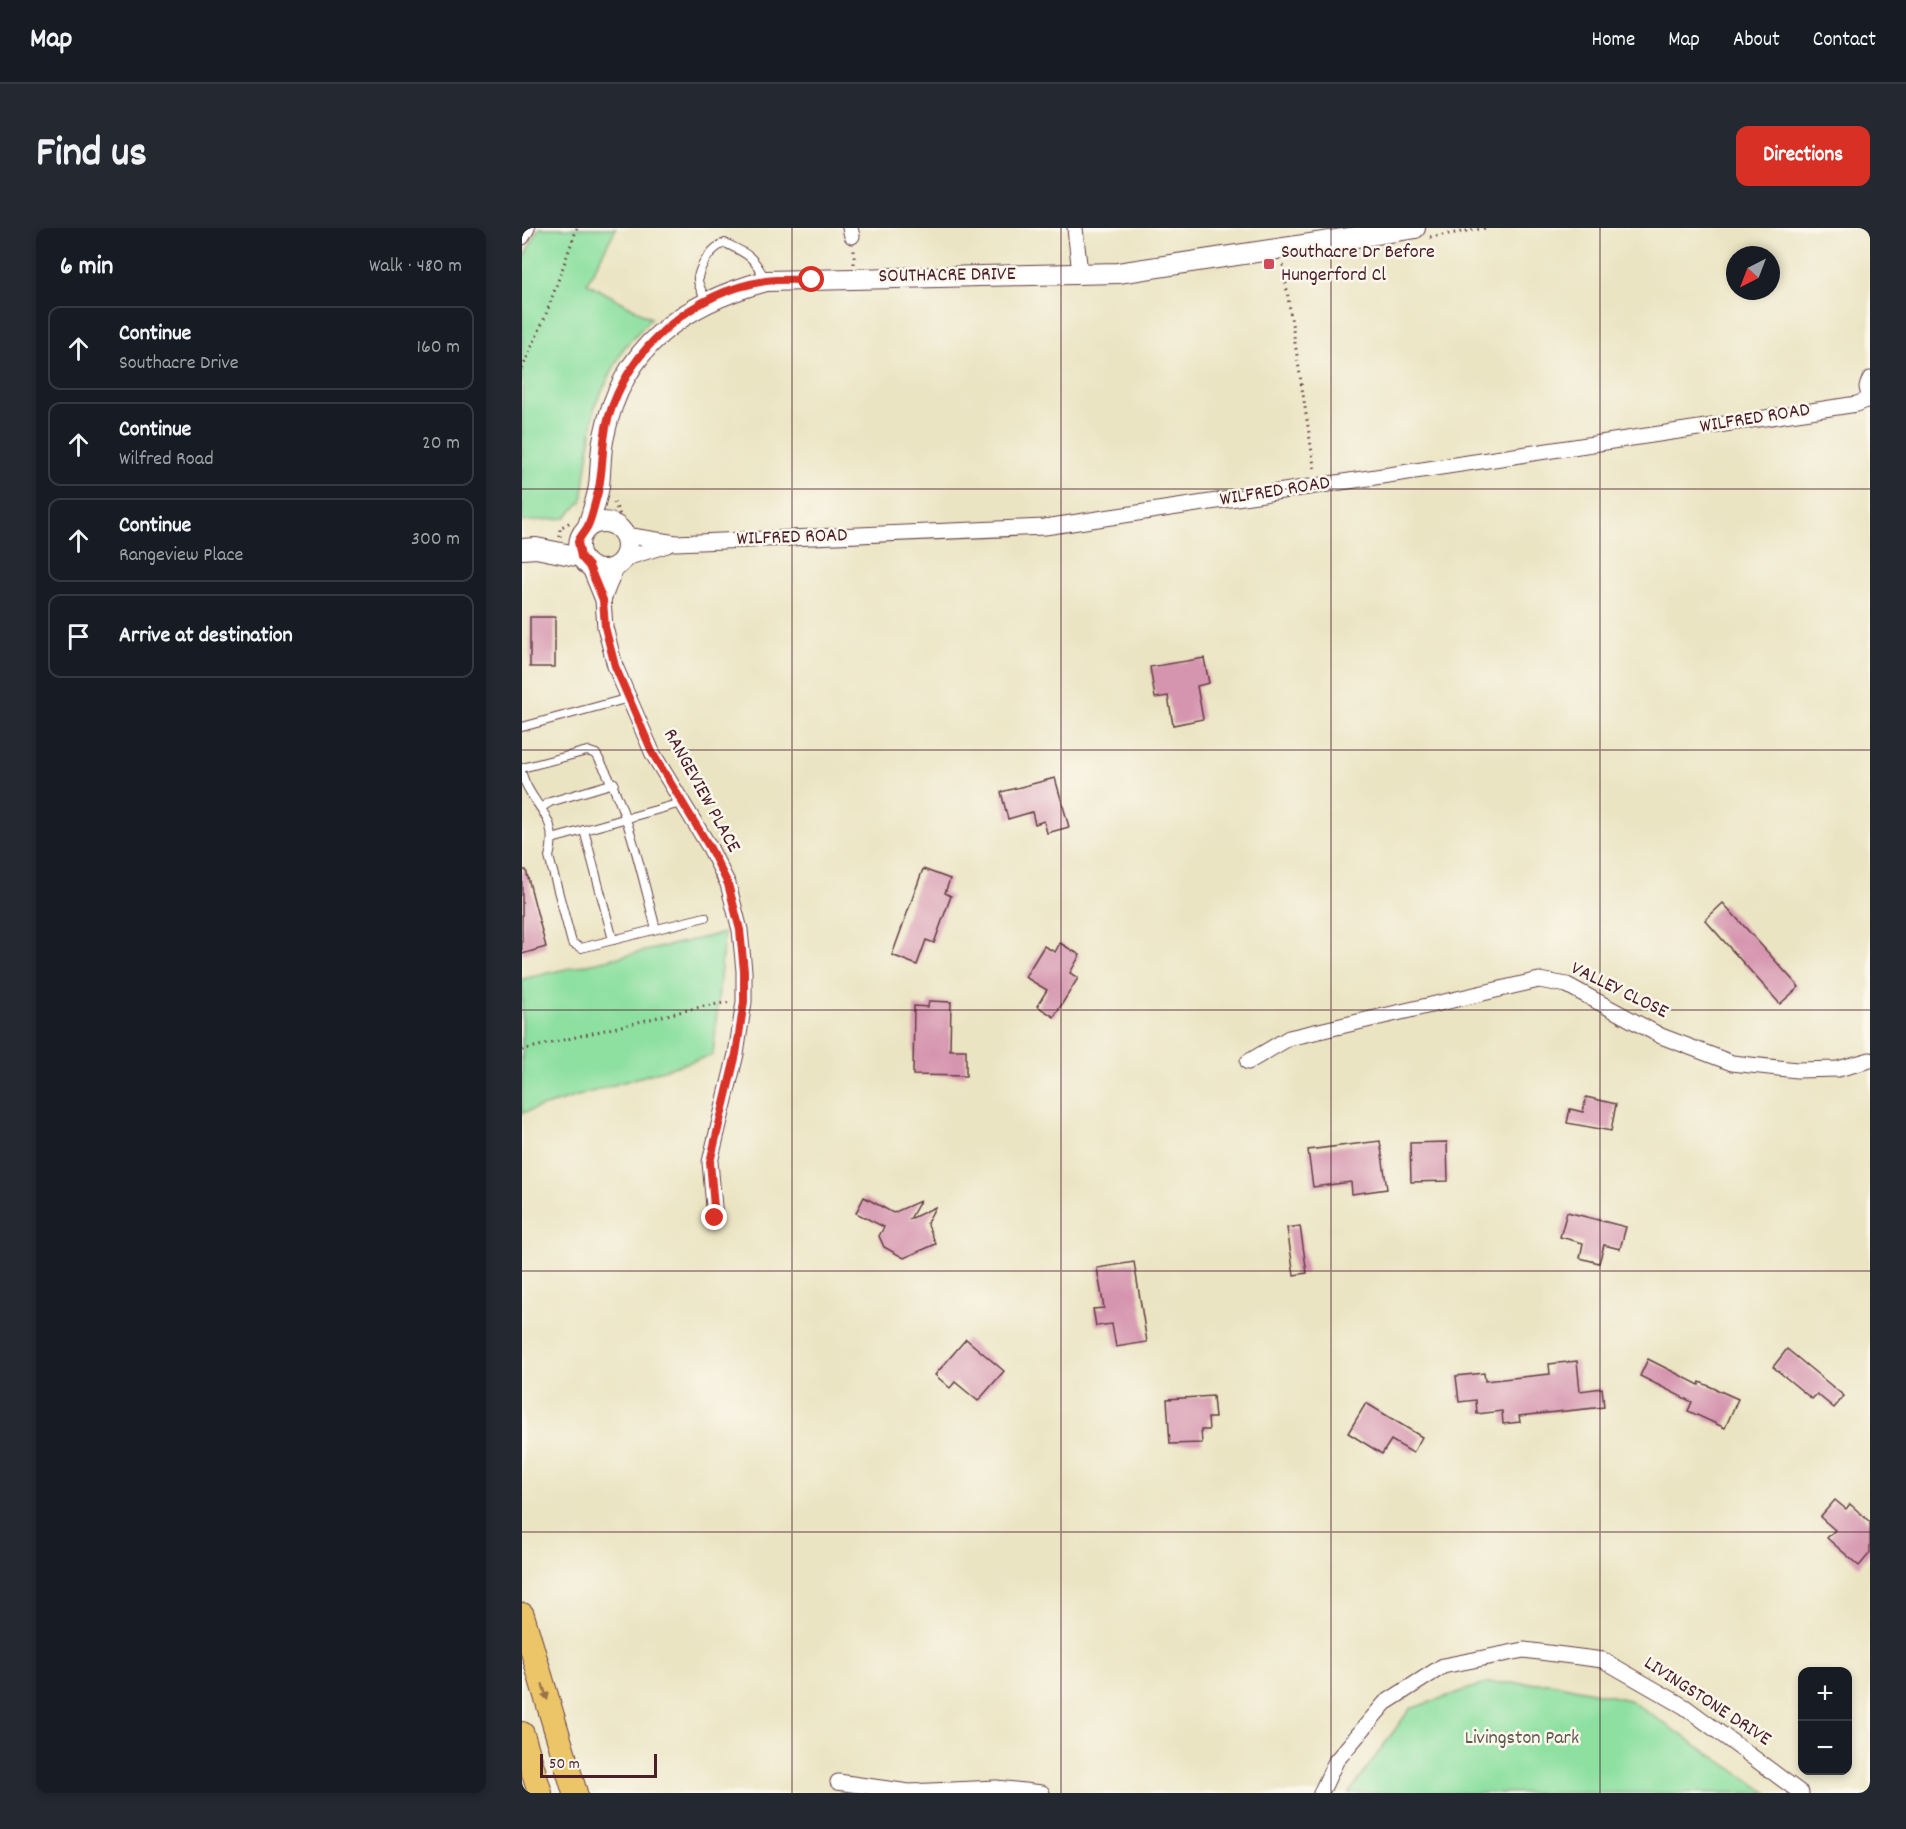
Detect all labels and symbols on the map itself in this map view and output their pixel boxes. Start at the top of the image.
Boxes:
place label: Southacre Dr Before Hungerford Cl [1281,239,1435,290]
north arrow [1726,246,1780,300]
marker: Southacre Dr Before Hungerford Cl [1262,257,1276,271]
street label: SOUTHACRE DRIVE [878,261,1016,291]
route start [798,266,824,292]
street label: WILFRED ROAD [1698,396,1812,442]
street label: WILFRED ROAD [1218,469,1332,515]
street label: WILFRED ROAD [736,522,848,554]
street label: RANGEVIEW PLACE [655,724,747,858]
street label: VALLEY CLOSE [1566,955,1672,1027]
route end [701,1204,727,1230]
street label: LIVINGSTONE DRIVE [1638,1650,1776,1754]
one-way arrow [541,1683,550,1701]
park label: Livingston Park [1465,1725,1579,1753]
scale bar [540,1751,657,1778]

